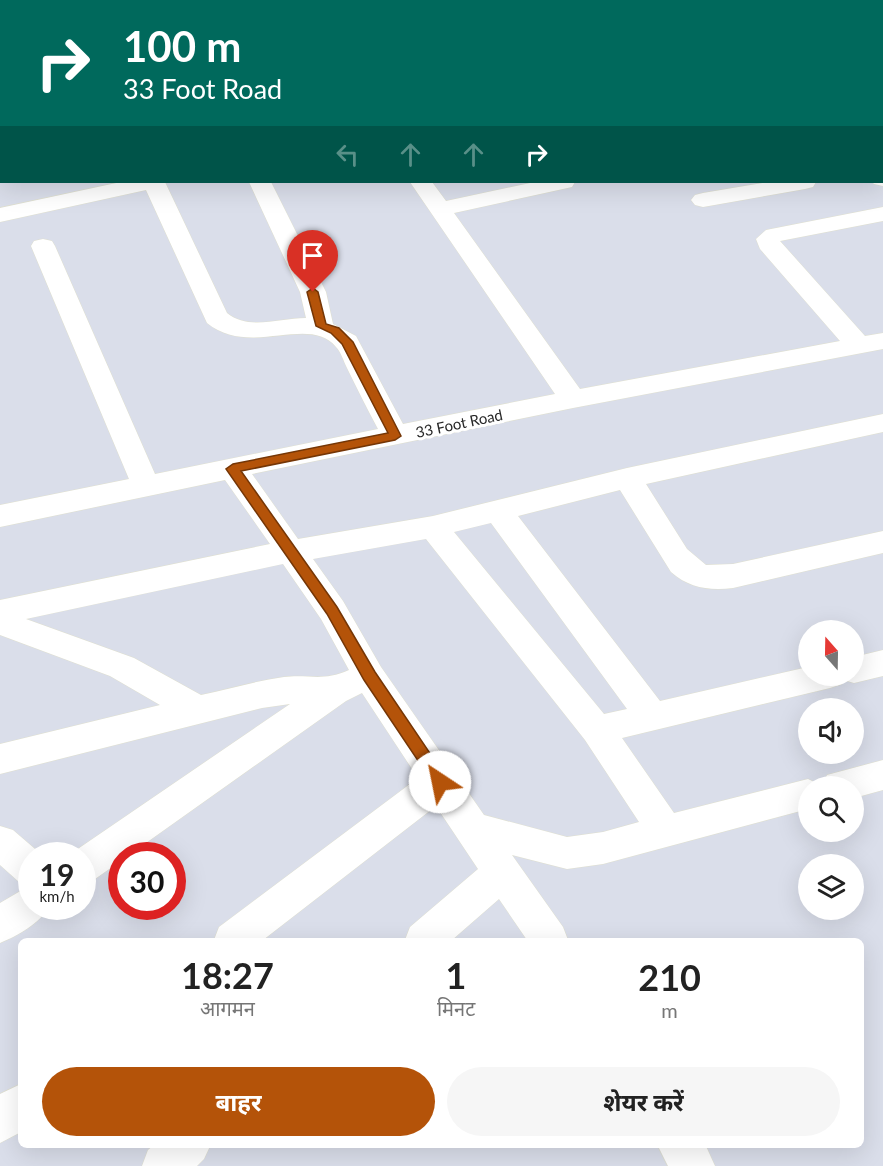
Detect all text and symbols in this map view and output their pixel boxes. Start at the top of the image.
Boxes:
text: 100 m [123,21,241,71]
icon: right [24,24,102,102]
text: 33 Foot Road [123,72,282,105]
icon: left [331,138,364,171]
icon: ahead [394,138,427,171]
icon: ahead [457,138,490,171]
icon: right [520,138,553,171]
pin [287,230,338,292]
icon: arrive [296,239,329,272]
street label: 33 Foot Road [414,405,504,441]
north arrow [798,620,864,686]
map controls [798,620,864,920]
button: sound [798,698,864,764]
position arrow [408,750,472,814]
button: search [798,776,864,842]
speed limit sign: 30 [108,842,186,920]
button: layers [798,854,864,920]
text: 19 [40,856,74,892]
text: km/h [39,887,75,905]
text: 18:27 [181,953,274,997]
text: 1 [446,953,467,997]
text: 210 [638,955,701,999]
text: आगमन [200,996,255,1020]
text: मिनट [437,996,475,1020]
text: m [661,998,678,1022]
button: बाहर [42,1067,435,1136]
button: शेयर करें [447,1067,840,1136]

